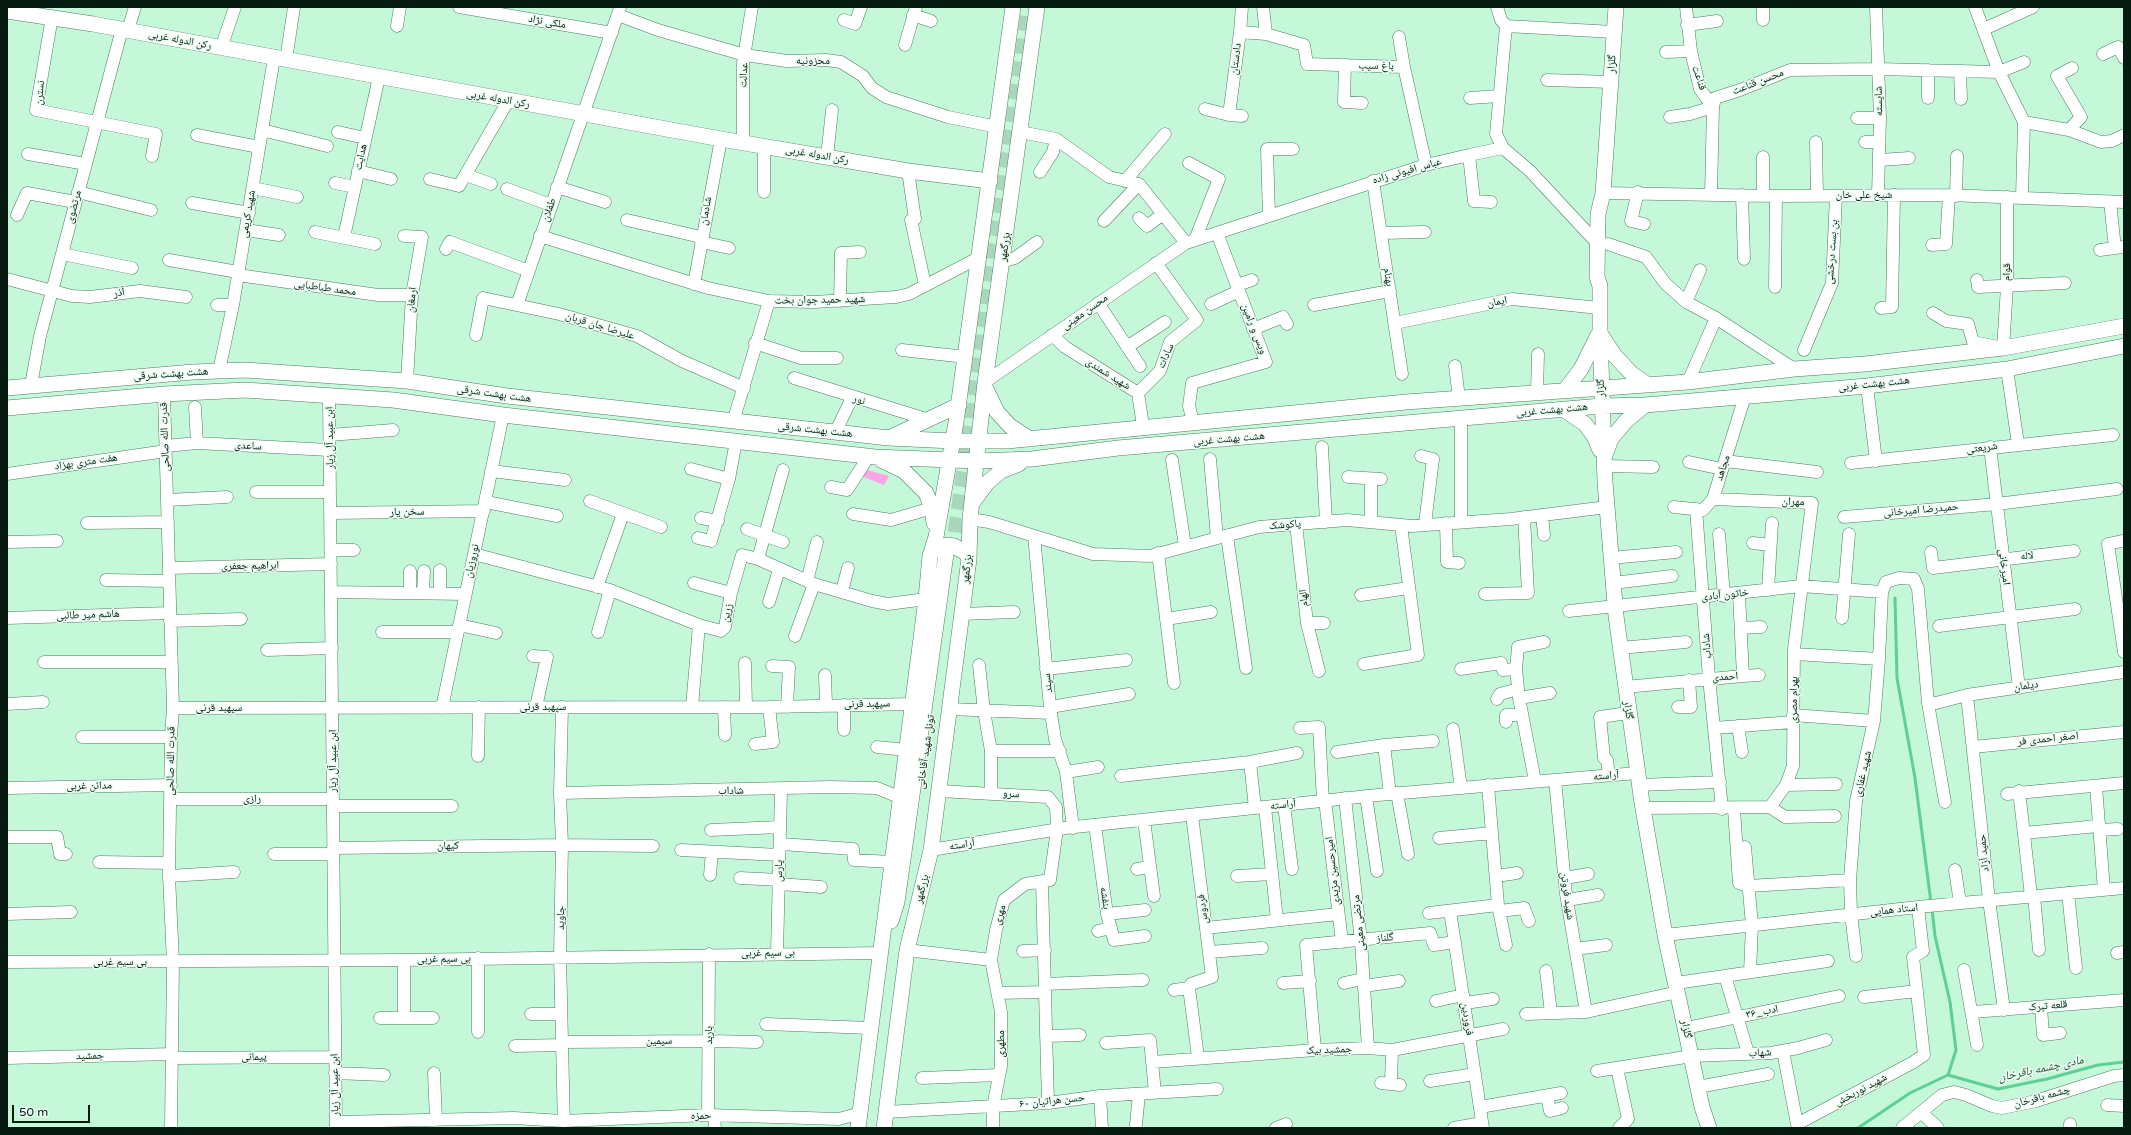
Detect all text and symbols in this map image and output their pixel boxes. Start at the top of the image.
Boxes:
street label: ملکی نژاد [527,12,567,32]
street label: رکن الدوله غربی [147,27,213,53]
street label: دادستان [1227,42,1245,76]
street label: محزونیه [796,54,830,68]
street label: گلزار [1605,54,1619,74]
street label: باغ سیب [1358,59,1394,73]
street label: عدالت [737,62,751,88]
street label: قناعت [1689,64,1709,92]
street label: محسن قناعت [1730,66,1786,98]
street label: نسترن [32,80,48,106]
street label: شایسته [1872,86,1886,116]
street label: رکن الدوله غربی [465,87,531,111]
street label: هدایت [352,143,370,171]
street label: رکن الدوله غربی [784,143,850,167]
street label: عباس افیونی زاده [1371,155,1443,187]
street label: شیخ علی خان [1836,188,1892,202]
street label: مرتضوی [63,189,85,225]
street label: شهید کریمی [237,189,259,239]
street label: طفلان [539,196,559,224]
street label: شادمان [697,196,715,226]
street label: بن بست درخشی [1823,219,1841,285]
street label: بزرگمهر [996,231,1014,263]
street label: قوام [2000,263,2014,281]
street label: بهنام [1380,267,1396,287]
street label: محمد طباطبایی [293,277,357,299]
street label: آذر [112,286,126,300]
street label: ارمغان [404,287,420,313]
street label: محسن معینی [1059,291,1111,333]
street label: شهید حمید جوان بخت [775,293,865,307]
street label: ایمان [1486,294,1508,310]
street label: ویس و رامین [1238,302,1270,356]
street label: علیرضا جان قربان [564,309,636,343]
street label: سادات [1155,342,1177,370]
street label: شهید شمندی [1083,355,1133,393]
street label: هشت بهشت شرقی [133,365,209,383]
street label: هشت بهشت غربی [1838,374,1910,394]
street label: گلزار [1594,378,1608,398]
street label: هشت بهشت شرقی [456,382,532,406]
street label: نور [851,392,867,408]
street label: هشت بهشت غربی [1516,400,1588,420]
street label: قدرت الله صالحی [157,402,173,472]
street label: ابن عبید آل زیار [323,406,337,470]
street label: هشت بهشت شرقی [777,420,853,440]
street label: هشت بهشت غربی [1193,429,1265,449]
street label: ساعدی [234,439,262,453]
street label: شریعتی [1966,440,1998,456]
street label: هفت متری بهزاد [54,451,118,473]
street label: مجاهد [1713,454,1733,482]
street label: مهران [1781,495,1805,509]
street label: حمیدرضا امیرخانی [1883,500,1959,520]
street label: سخن یار [390,505,424,519]
street label: پاکوشک [1268,517,1302,533]
street label: نوروزیان [462,543,482,579]
street label: امیرخانی [1995,548,2013,586]
street label: لاله [2020,549,2034,563]
street label: بزرگمهر [959,554,975,584]
street label: ابراهیم جعفری [221,559,279,573]
street label: خاتون آبادی [1701,586,1749,604]
street label: الهام [1297,589,1311,607]
street label: زرین [719,602,735,624]
street label: هاشم میر طالبی [56,607,120,623]
street label: شاداب [1699,633,1715,659]
street label: احمدی [1711,670,1739,684]
street label: سپند [1040,673,1056,693]
street label: بهرام مصری [1787,676,1801,724]
street label: دیلمان [2013,678,2039,694]
street label: سپهبد قرنی [844,697,890,711]
street label: سپهبد قرنی [520,700,566,714]
street label: گلزار [1620,700,1636,720]
street label: سپهبد قرنی [196,701,242,715]
street label: تونل شهید آقاخانی [914,714,938,790]
street label: قدرت الله صالحی [164,726,178,796]
street label: اصغر احمدی فر [2017,729,2079,749]
street label: ابن عبید آل زیار [326,730,340,792]
street label: شهید غفاری [1851,750,1875,798]
street label: آراسته [1593,768,1619,784]
street label: مدائن غربی [66,779,112,793]
street label: شاداب [718,784,744,798]
street label: سرو [1002,787,1020,801]
street label: رازی [243,792,261,806]
street label: آراسته [1270,797,1296,813]
street label: حمید آزاد [1975,834,1993,872]
street label: آراسته [948,836,976,854]
street label: امیرحسین مزیدی [1323,836,1343,906]
street label: کیهان [437,839,459,853]
street label: پارس [772,860,786,882]
street label: شهید فروتن [1557,871,1577,921]
street label: بزرگمهر [912,873,932,905]
street label: بنفشه [1097,886,1113,910]
street label: فردوس [1195,893,1211,925]
street label: مرتضی معینی [1349,894,1369,952]
street label: استاد همایی [1869,901,1919,919]
street label: مهری [991,903,1009,927]
street label: جاوید [554,906,568,930]
street label: گلناز [1376,931,1394,945]
street label: بی سیم غربی [741,946,795,960]
street label: بی سیم غربی [417,952,471,966]
street label: بی سیم غربی [93,955,147,969]
street label: قلعه تبرک [2028,998,2068,1014]
street label: فروردین [1458,1002,1476,1036]
street label: ۳۶_ادب [1745,1002,1779,1022]
street label: گلزار [1678,1019,1694,1039]
street label: باربد [702,1026,716,1044]
street label: مطهری [994,1030,1008,1058]
street label: سیمین [646,1034,672,1048]
street label: جمشید بیک [1306,1043,1352,1057]
street label: شهاب [1748,1046,1772,1060]
street label: جمشید [76,1049,104,1063]
street label: پیمانی [241,1050,267,1064]
street label: ابن عبید آل زیار [328,1053,342,1117]
water label: مادی چشمه باقرخان [1997,1053,2085,1085]
street label: شهید نوربخش [1833,1071,1889,1109]
street label: چشمه باقرخان [2012,1083,2072,1111]
street label: حسن هراتیان ۶۰ [1019,1091,1085,1111]
scale bar [14,1097,92,1123]
text: 50 m [19,1105,48,1119]
street label: حمزه [691,1109,711,1123]

